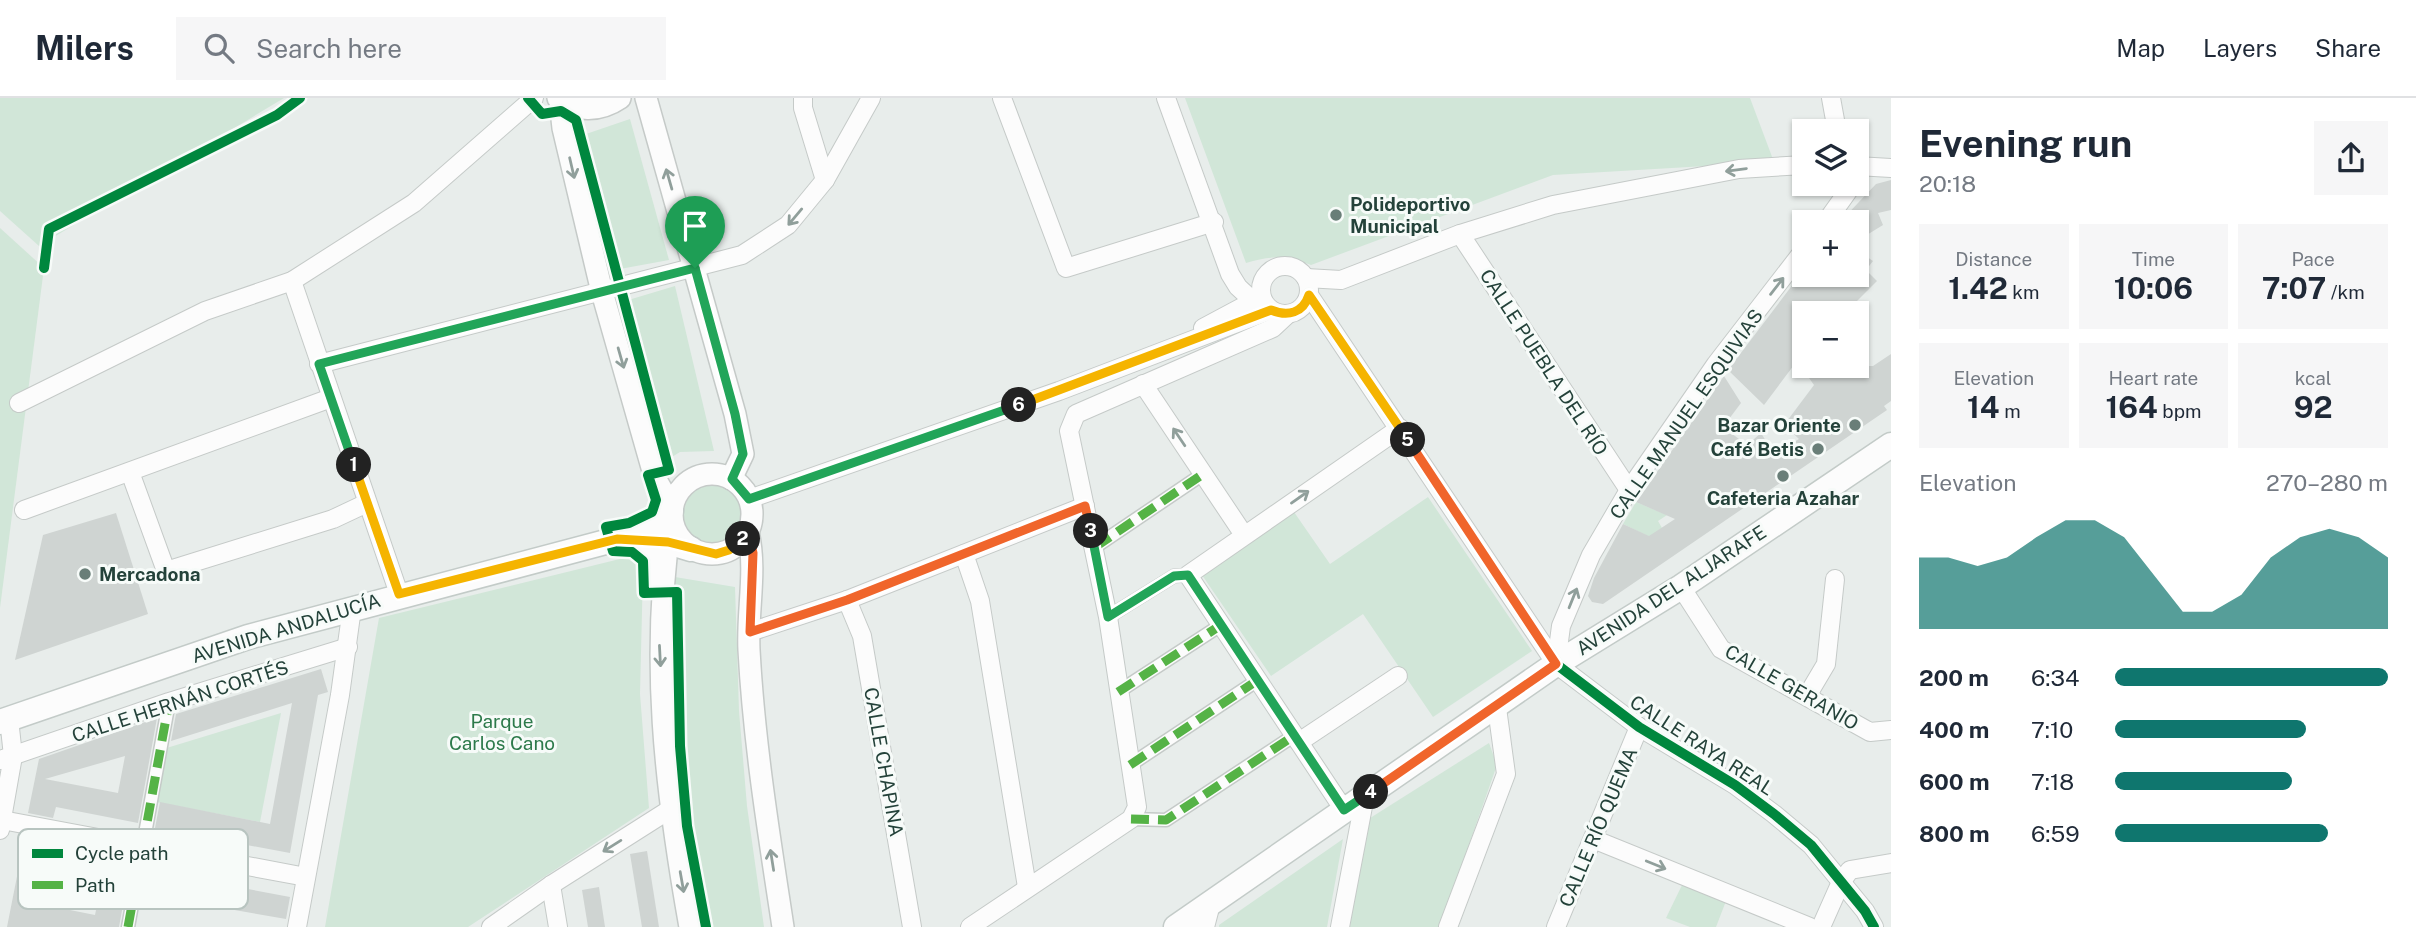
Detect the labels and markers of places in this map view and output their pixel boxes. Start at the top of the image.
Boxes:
place label: Polideportivo Municipal [1350,193,1471,237]
pin [665,196,725,268]
marker: Polideportivo Municipal [1328,207,1344,223]
pin: 6 [1002,388,1036,422]
place label: Bazar Oriente [1717,414,1841,436]
marker: Bazar Oriente [1847,417,1863,433]
pin: 5 [1390,422,1426,458]
place label: Café Betis [1711,438,1804,460]
marker: Café Betis [1810,441,1826,457]
pin: 1 [336,448,372,482]
marker: Cafeteria Azahar [1775,468,1791,484]
place label: Cafeteria Azahar [1707,487,1860,509]
pin: 3 [1074,514,1108,548]
pin: 2 [726,522,760,556]
place label: Mercadona [99,563,201,585]
marker: Mercadona [77,566,93,582]
pin: 4 [1354,774,1388,810]

